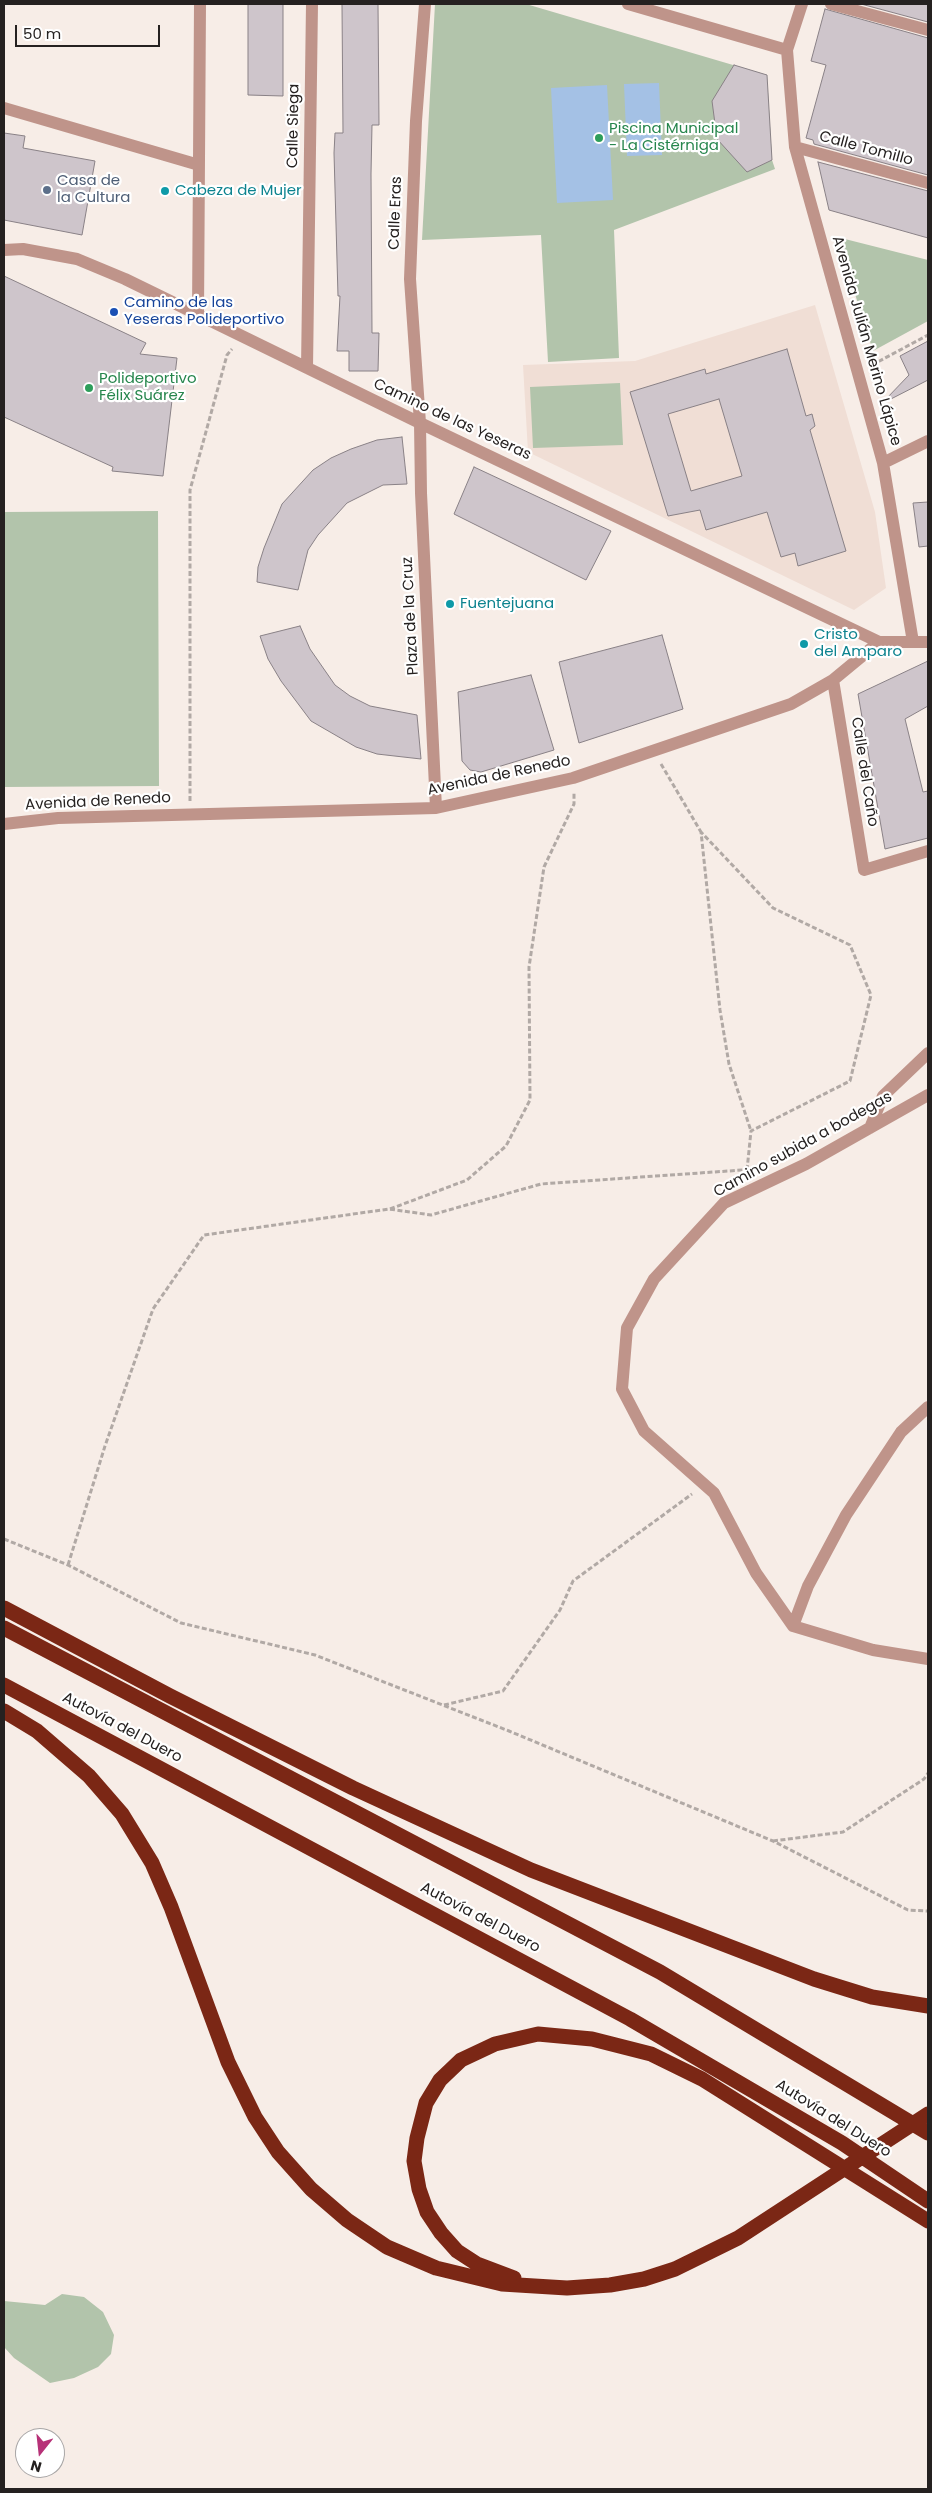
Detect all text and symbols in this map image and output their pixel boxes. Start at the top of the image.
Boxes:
scale bar [18,15,162,47]
text: 50 m [23,23,61,44]
street label: Calle Siega [284,84,304,168]
place label: Piscina Municipal - La Cistérniga [609,120,738,155]
street label: Calle Tomillo [817,128,915,170]
marker: Piscina Municipal - La Cistérniga [593,132,605,144]
place label: Casa de la Cultura [57,172,130,207]
street label: Calle Eras [386,176,406,250]
place label: Cabeza de Mujer [175,182,302,200]
marker: Casa de la Cultura [41,184,53,196]
marker: Cabeza de Mujer [159,185,171,197]
street label: Avenida Julián Merino Lápice [827,234,905,448]
place label: Camino de las Yeseras Polideportivo [124,294,284,329]
marker: Camino de las Yeseras Polideportivo [108,306,120,318]
place label: Polideportivo Félix Suárez [99,370,197,405]
street label: Camino de las Yeseras [370,376,534,464]
marker: Polideportivo Félix Suárez [83,382,95,394]
street label: Plaza de la Cruz [399,556,423,676]
place label: Fuentejuana [460,595,554,613]
marker: Fuentejuana [444,598,456,610]
place label: Cristo del Amparo [814,626,902,661]
marker: Cristo del Amparo [798,638,810,650]
street label: Calle del Caño [846,716,882,828]
street label: Avenida de Renedo [426,752,572,800]
street label: Avenida de Renedo [25,789,171,815]
street label: Camino subida a bodegas [711,1088,895,1202]
street label: Autovía del Duero [59,1689,185,1767]
street label: Autovía del Duero [417,1879,543,1957]
street label: Autovía del Duero [772,2076,894,2162]
north arrow [15,2428,65,2478]
text: N [28,2455,44,2478]

